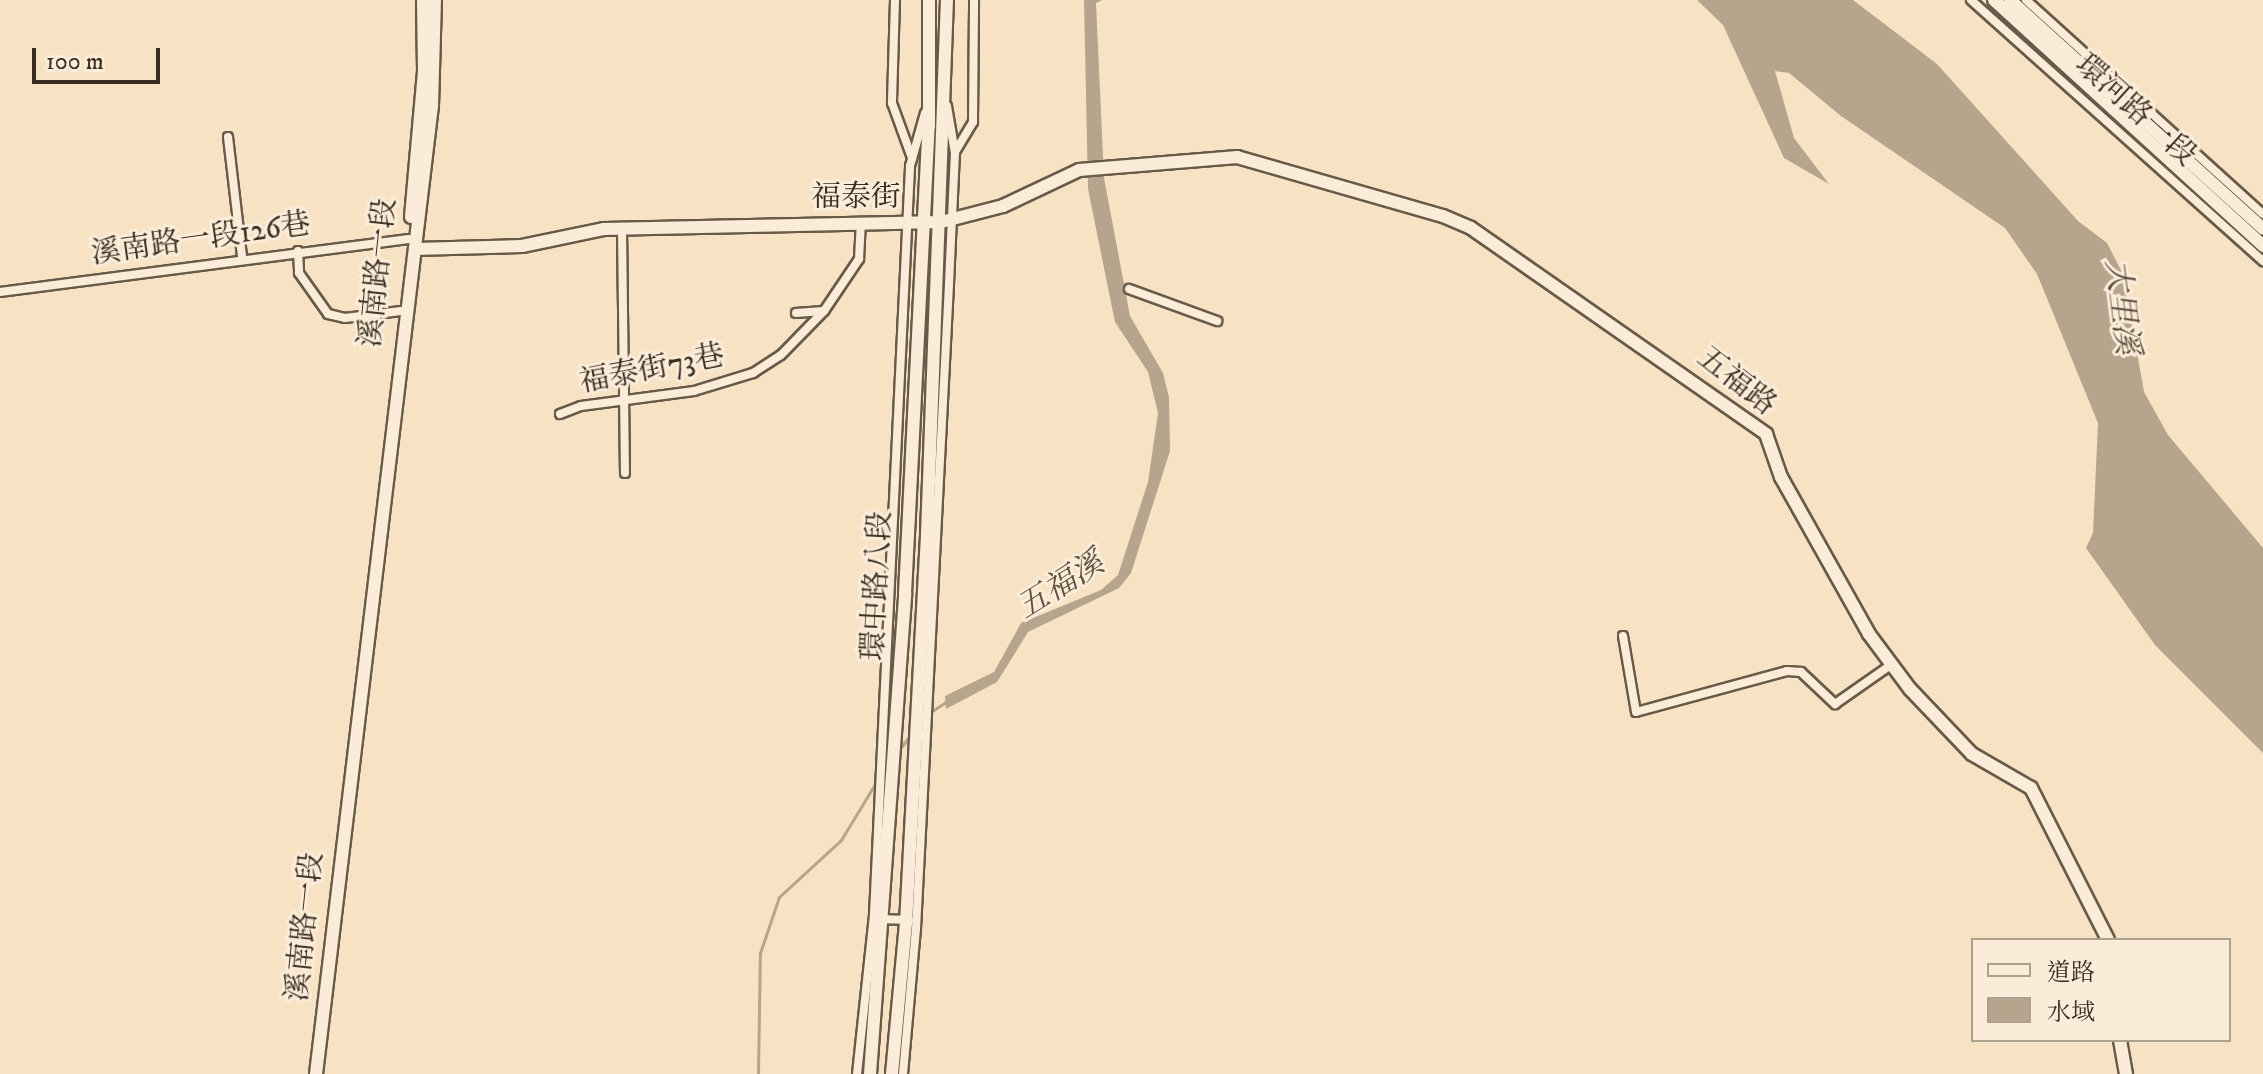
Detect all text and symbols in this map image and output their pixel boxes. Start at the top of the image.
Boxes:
scale bar [36,32,164,82]
text: 100 m [46,47,104,77]
street label: 環河路一段 [2067,47,2203,175]
street label: 福泰街 [811,180,901,216]
street label: 溪南路一段 [353,197,405,349]
street label: 溪南路一段126巷 [89,207,313,273]
water label: 大里溪 [2096,257,2146,357]
street label: 福泰街73巷 [576,338,728,402]
street label: 五福路 [1689,340,1783,424]
street label: 環中路八段 [856,510,900,662]
water label: 五福溪 [1010,544,1112,628]
street label: 溪南路一段 [280,851,332,1003]
legend [1971,938,2231,1042]
text: 道路 [2047,958,2095,988]
text: 水域 [2047,998,2095,1028]

